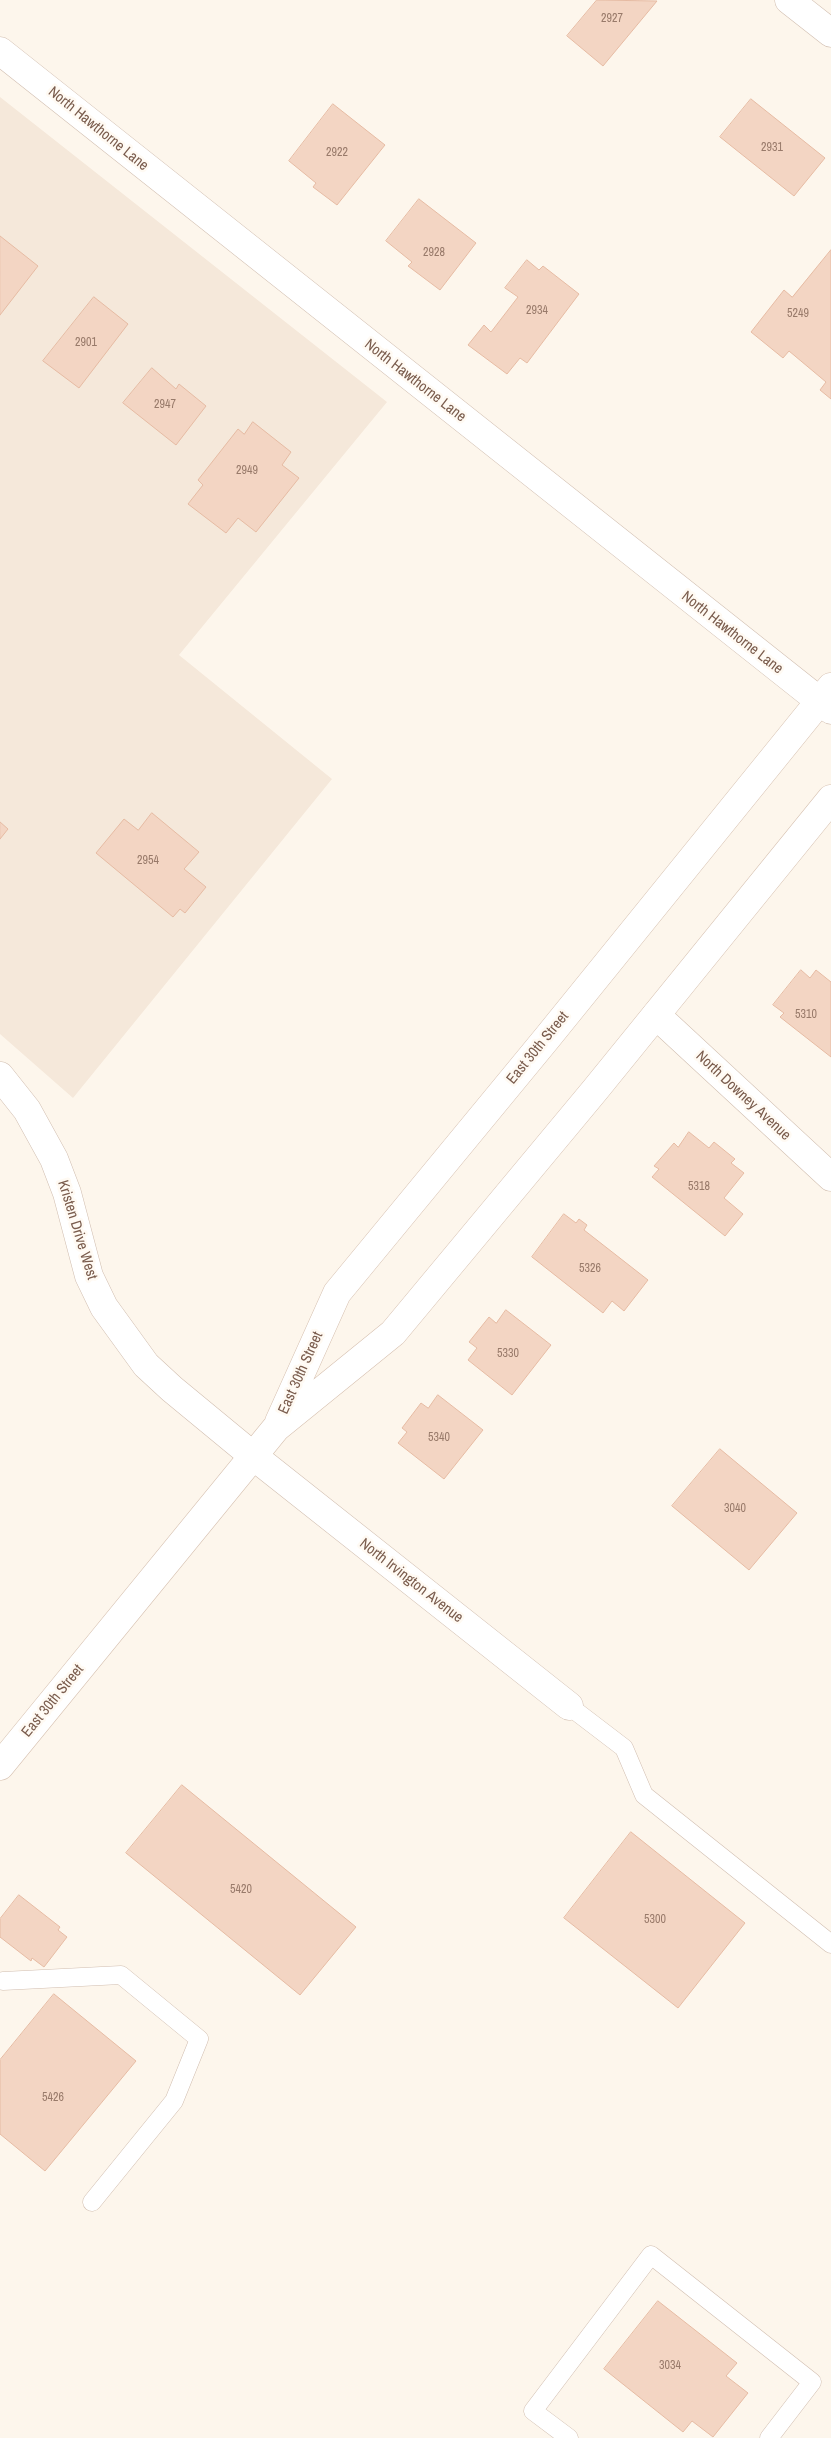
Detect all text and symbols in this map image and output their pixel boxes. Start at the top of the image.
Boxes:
house number: 2927 [601,12,623,26]
street label: North Hawthorne Lane [44,83,152,175]
house number: 2931 [761,141,783,155]
house number: 2922 [326,146,348,160]
house number: 2928 [423,246,445,260]
house number: 2934 [526,304,548,318]
house number: 5249 [787,307,809,321]
house number: 2901 [75,336,97,350]
street label: North Hawthorne Lane [361,336,469,426]
house number: 2947 [154,398,176,412]
house number: 2949 [236,464,258,478]
street label: North Hawthorne Lane [678,588,786,678]
house number: 2954 [137,854,159,868]
street label: East 30th Street [503,1008,573,1088]
house number: 5310 [795,1008,817,1022]
street label: North Downey Avenue [692,1048,794,1144]
street label: Kristen Drive West [53,1178,101,1282]
house number: 5318 [688,1180,710,1194]
house number: 5326 [579,1262,601,1276]
street label: East 30th Street [275,1329,327,1417]
house number: 5330 [497,1347,519,1361]
house number: 5340 [428,1431,450,1445]
house number: 3040 [724,1502,746,1516]
street label: North Irvington Avenue [356,1535,466,1627]
street label: East 30th Street [18,1661,88,1741]
house number: 5420 [230,1883,252,1897]
house number: 5300 [644,1913,666,1927]
house number: 5426 [42,2091,64,2105]
house number: 3034 [659,2359,681,2373]

